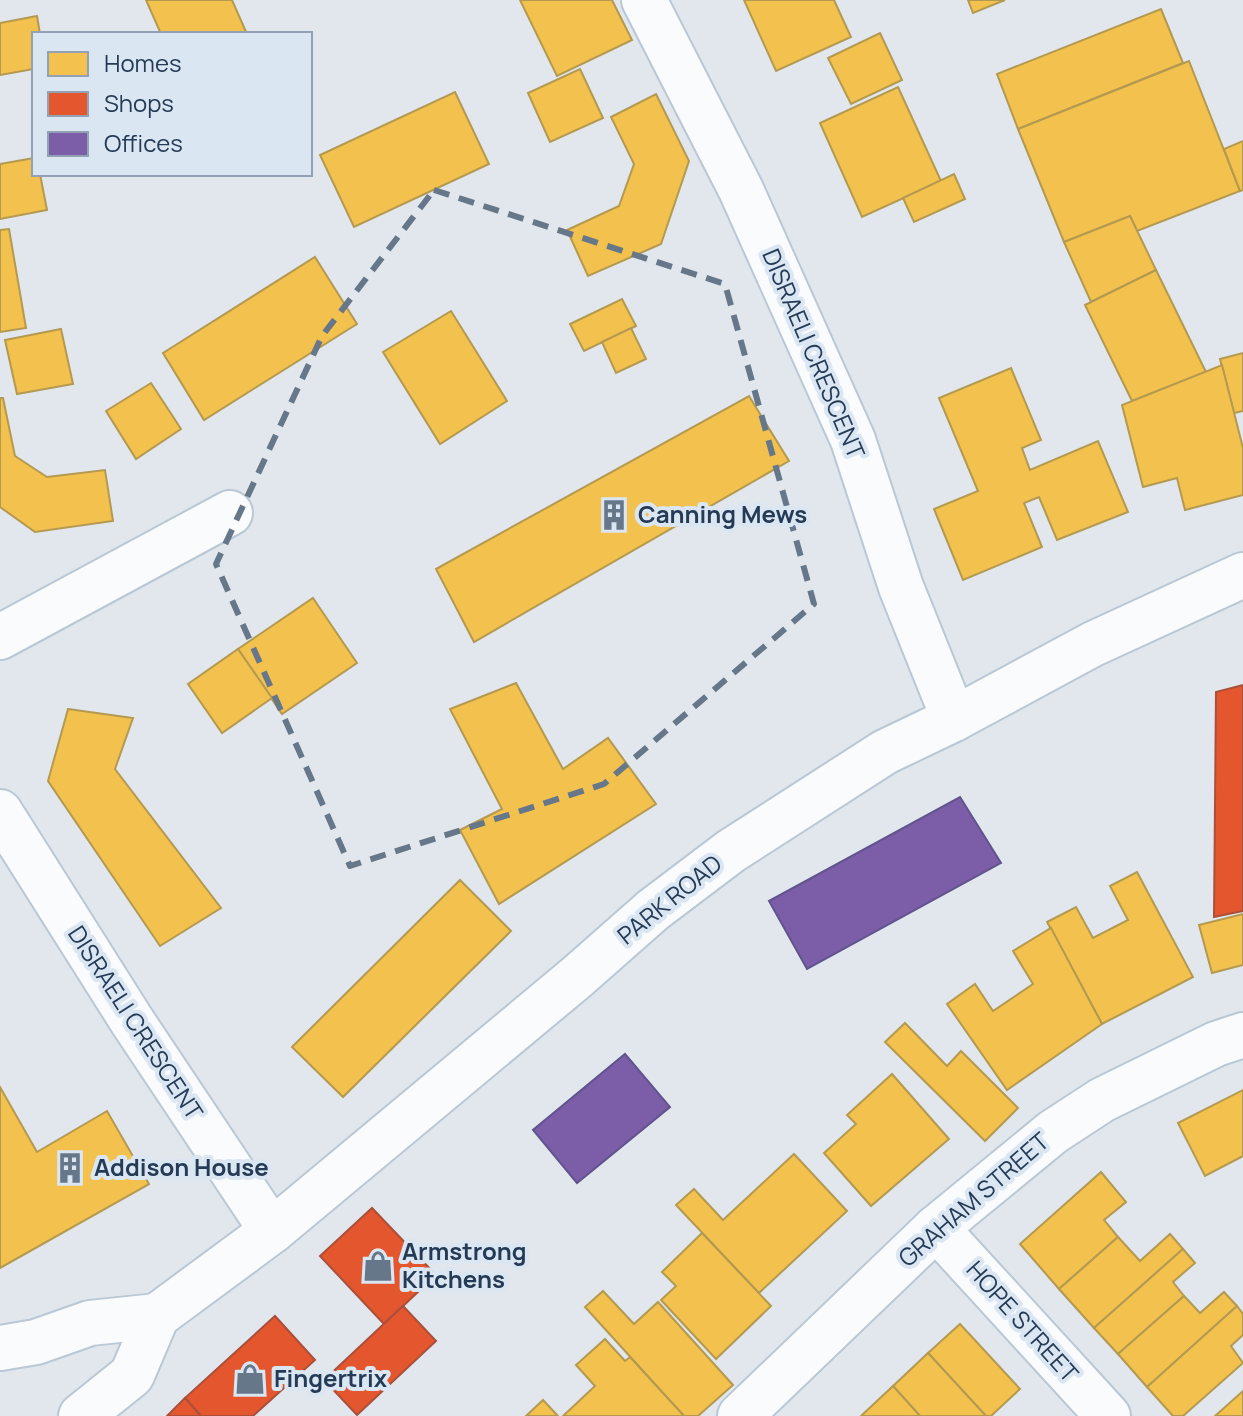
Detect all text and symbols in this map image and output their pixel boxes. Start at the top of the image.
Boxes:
legend [32,32,312,176]
text: Homes [104,46,182,79]
text: Shops [104,86,174,119]
text: Offices [104,126,183,159]
street label: DISRAELI CRESCENT [755,243,874,464]
place label: Canning Mews [638,497,807,530]
building icon: Canning Mews [597,498,631,532]
street label: PARK ROAD [610,847,728,951]
street label: DISRAELI CRESCENT [61,919,212,1126]
street label: GRAHAM STREET [891,1124,1056,1274]
place label: Addison House [94,1150,269,1183]
building icon: Addison House [53,1151,87,1185]
place label: Armstrong Kitchens [402,1234,527,1295]
shop icon: Armstrong Kitchens [361,1249,395,1283]
street label: HOPE STREET [960,1253,1087,1389]
place label: Fingertrix [274,1361,388,1394]
shop icon: Fingertrix [233,1362,267,1396]

